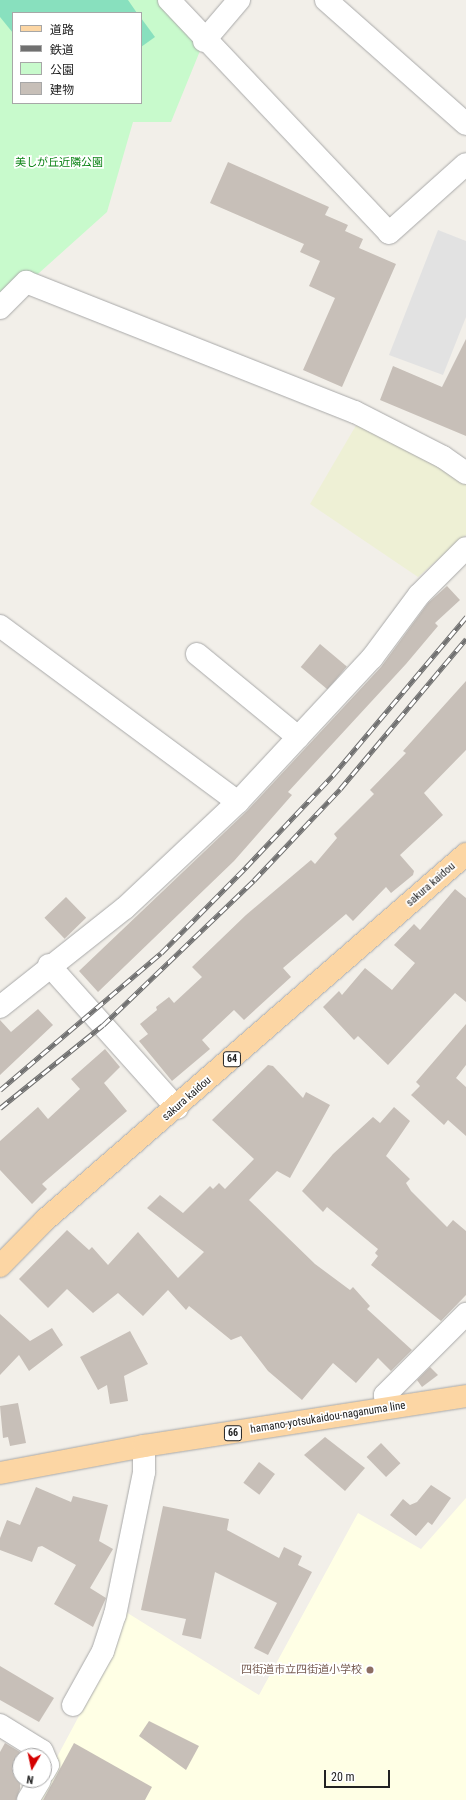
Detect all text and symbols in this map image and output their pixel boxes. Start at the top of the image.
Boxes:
legend [12,12,142,104]
text: 道路 [50,23,74,37]
text: 鉄道 [50,43,74,57]
text: 公園 [50,63,74,77]
text: 建物 [50,83,74,97]
park label: 美しが丘近隣公園 [15,156,103,170]
street label: sakura kaidou [404,860,458,910]
road number: 64 [222,1051,242,1067]
street label: sakura kaidou [160,1074,214,1124]
street label: hamano-yotsukaidou-naganuma line [250,1399,406,1437]
road number: 66 [223,1425,243,1441]
place label: 四街道市立四街道小学校 [241,1663,362,1677]
marker: 四街道市立四街道小学校 [365,1665,375,1675]
north arrow [12,1748,52,1788]
scale bar [326,1762,392,1788]
text: 20 m [331,1770,355,1784]
text: N [26,1772,35,1786]

